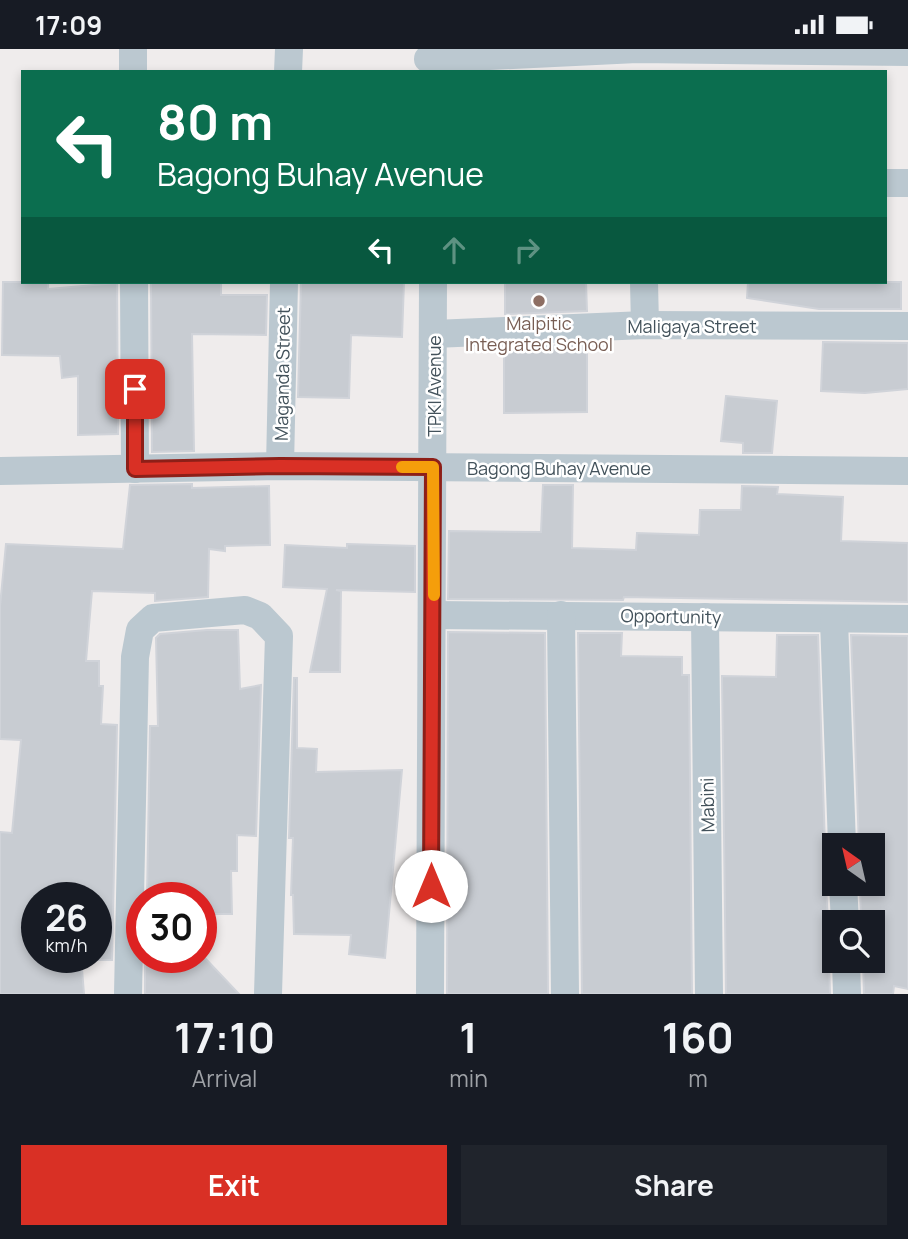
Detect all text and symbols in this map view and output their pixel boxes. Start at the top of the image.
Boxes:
text: 17:09 [35,7,102,43]
text: 80 m [157,88,273,155]
icon: left [42,98,133,189]
text: Bagong Buhay Avenue [157,152,484,196]
icon: left [362,231,400,269]
icon: ahead [435,231,473,269]
icon: right [508,231,546,269]
marker: Malpitic Integrated School [531,293,547,309]
street label: Maganda Street [269,307,295,441]
place label: Malpitic Integrated School [465,311,613,356]
street label: Maligaya Street [627,314,757,338]
street label: TPKI Avenue [422,335,446,437]
pin [105,359,165,419]
icon: arrive [116,370,154,408]
street label: Bagong Buhay Avenue [467,456,651,480]
street label: Opportunity [620,603,722,629]
street label: Mabini [695,777,719,833]
north arrow [822,833,886,896]
map controls [822,833,885,973]
position arrow [394,849,468,923]
speed limit sign: 30 [126,882,217,973]
text: 26 [45,894,88,942]
button: search [822,910,885,973]
text: km/h [46,933,87,957]
text: 17:10 [174,1008,275,1066]
text: 1 [459,1008,478,1066]
text: 160 [662,1008,734,1066]
text: Arrival [192,1062,257,1094]
text: min [449,1062,488,1094]
text: m [688,1062,708,1094]
button: Exit [21,1145,447,1225]
button: Share [461,1145,887,1225]

